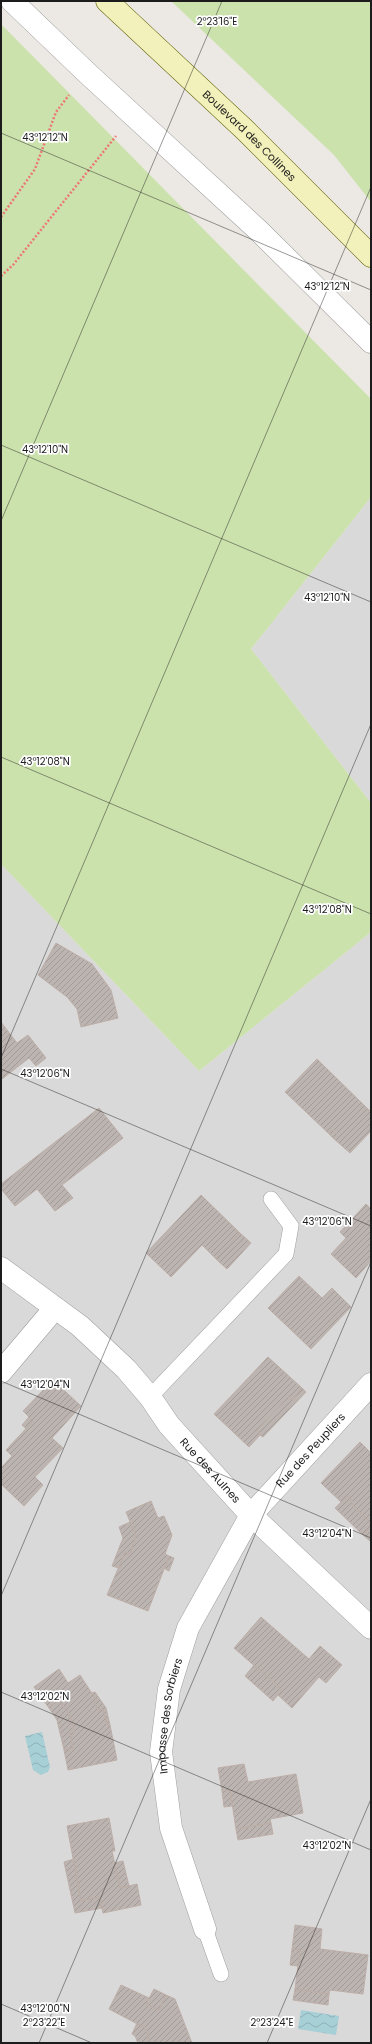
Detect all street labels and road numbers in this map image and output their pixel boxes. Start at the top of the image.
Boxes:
street label: Boulevard des Collines [199,86,300,185]
street label: Rue des Peupliers [272,1409,349,1491]
street label: Rue des Aulnes [176,1434,244,1507]
street label: Impasse des Sorbiers [153,1656,186,1775]

